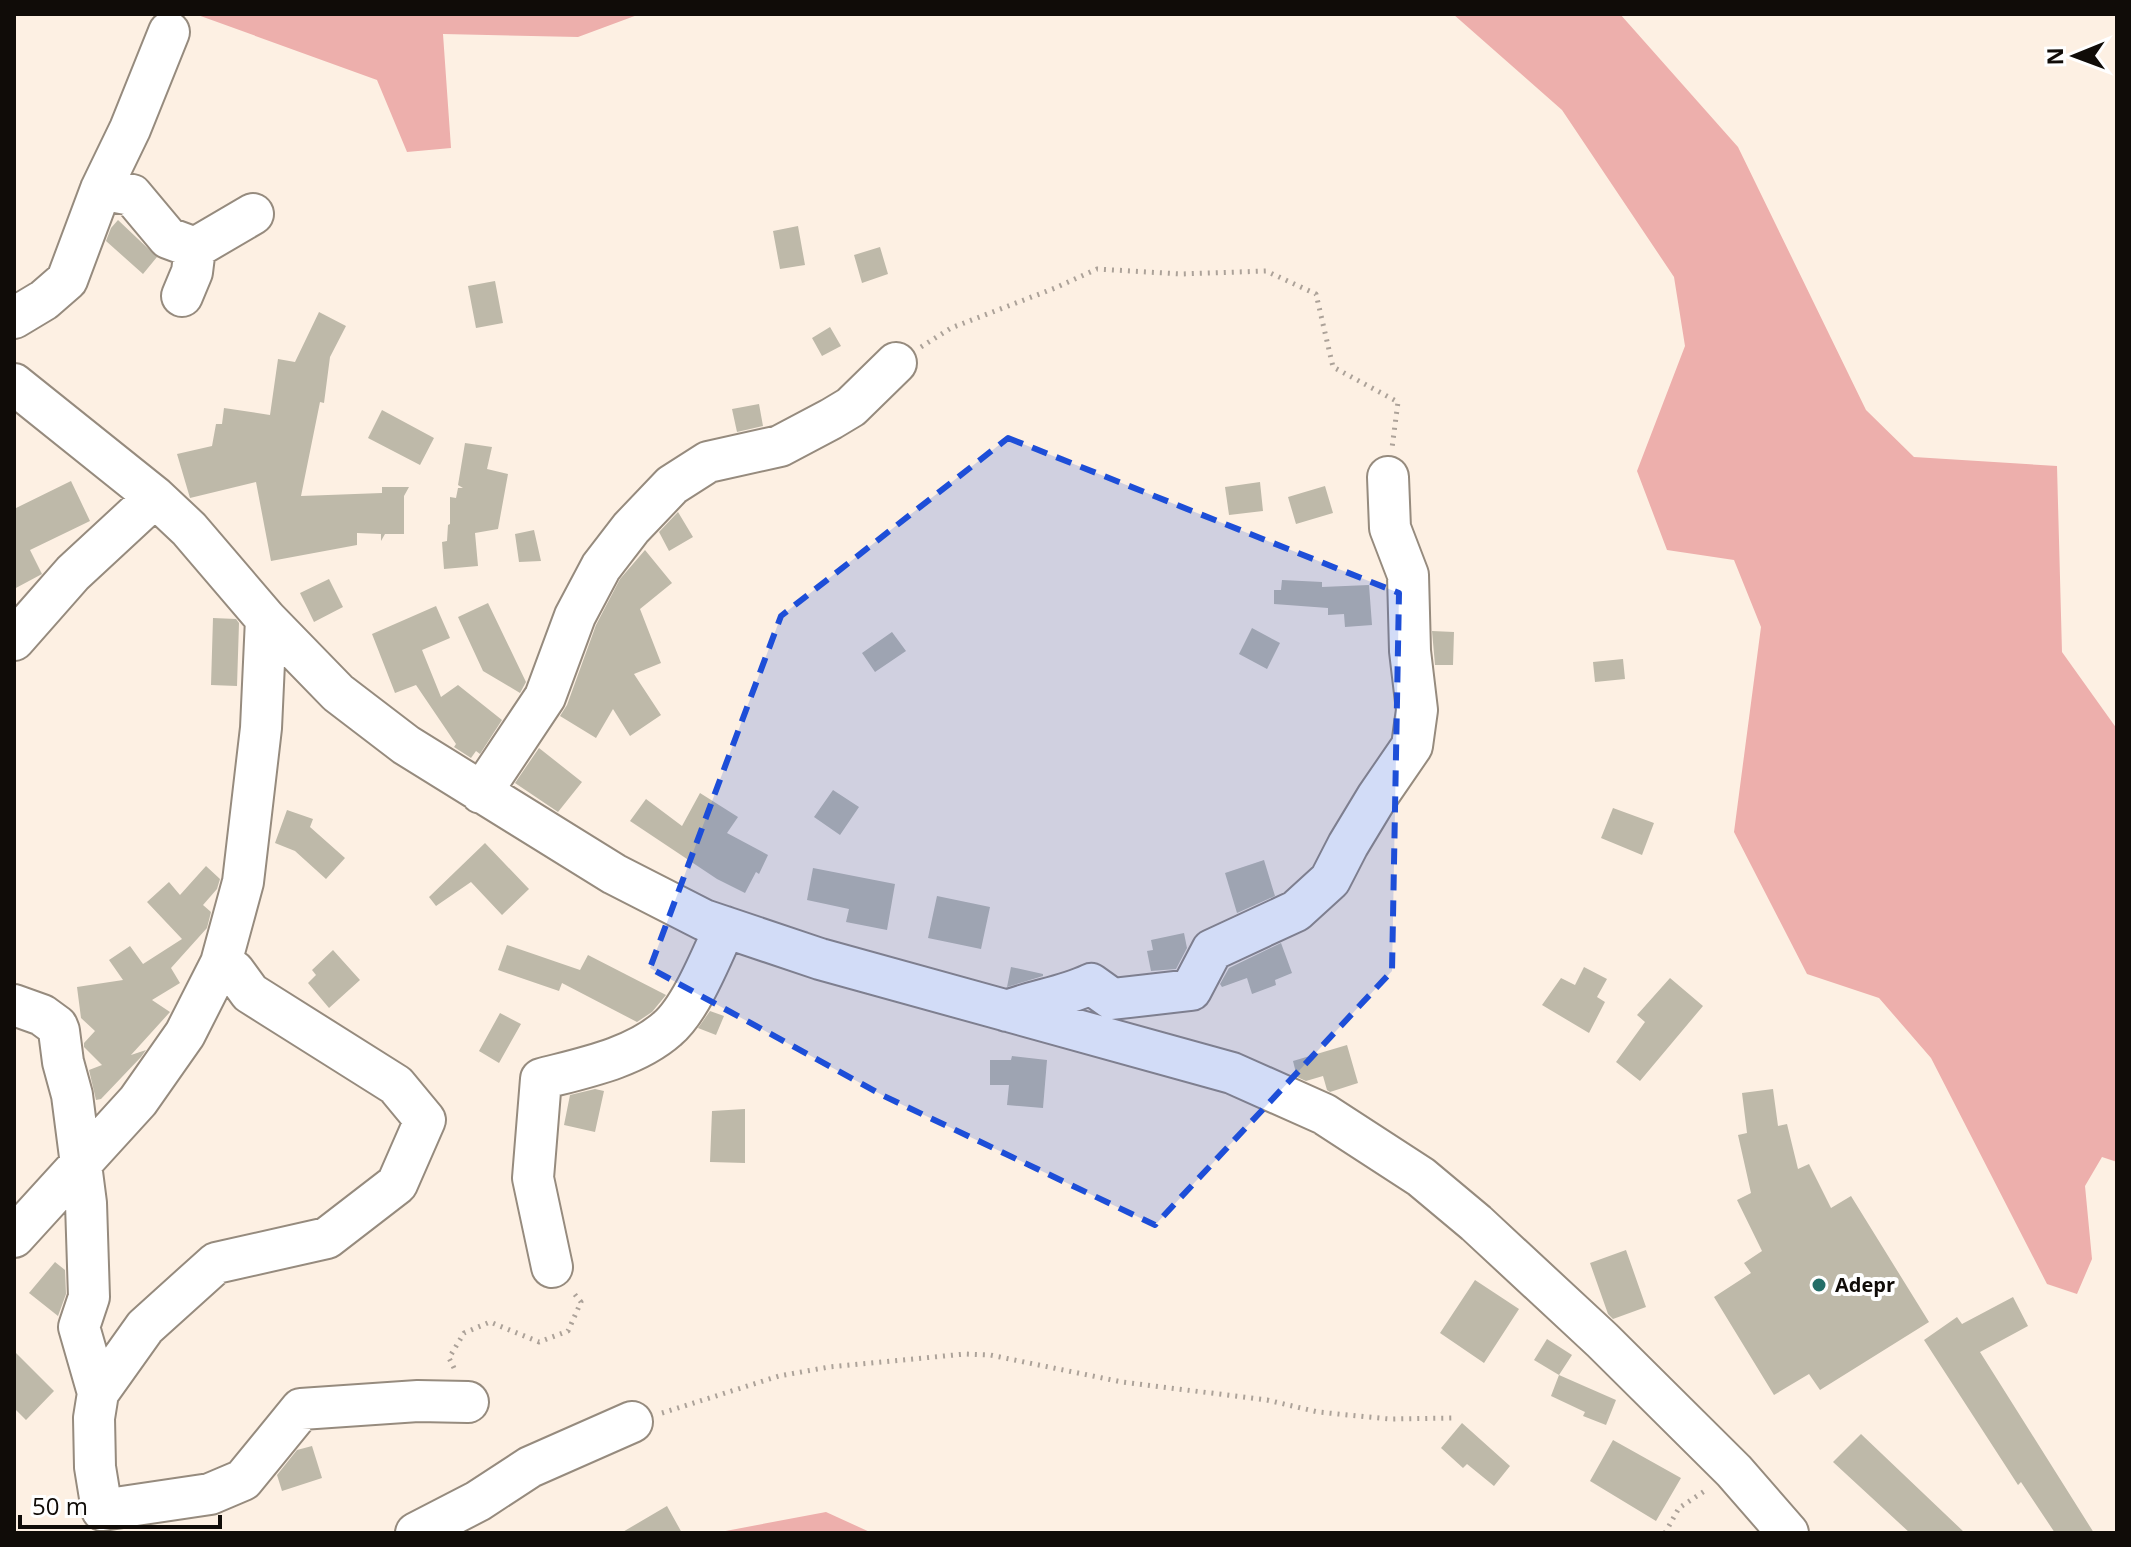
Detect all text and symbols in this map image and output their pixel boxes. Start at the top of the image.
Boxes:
north arrow [2035,16,2115,96]
text: N [2039,47,2069,66]
place label: Adepr [1835,1271,1895,1298]
marker: Adepr [1810,1276,1828,1294]
scale bar [20,1479,220,1529]
text: 50 m [32,1489,88,1522]

